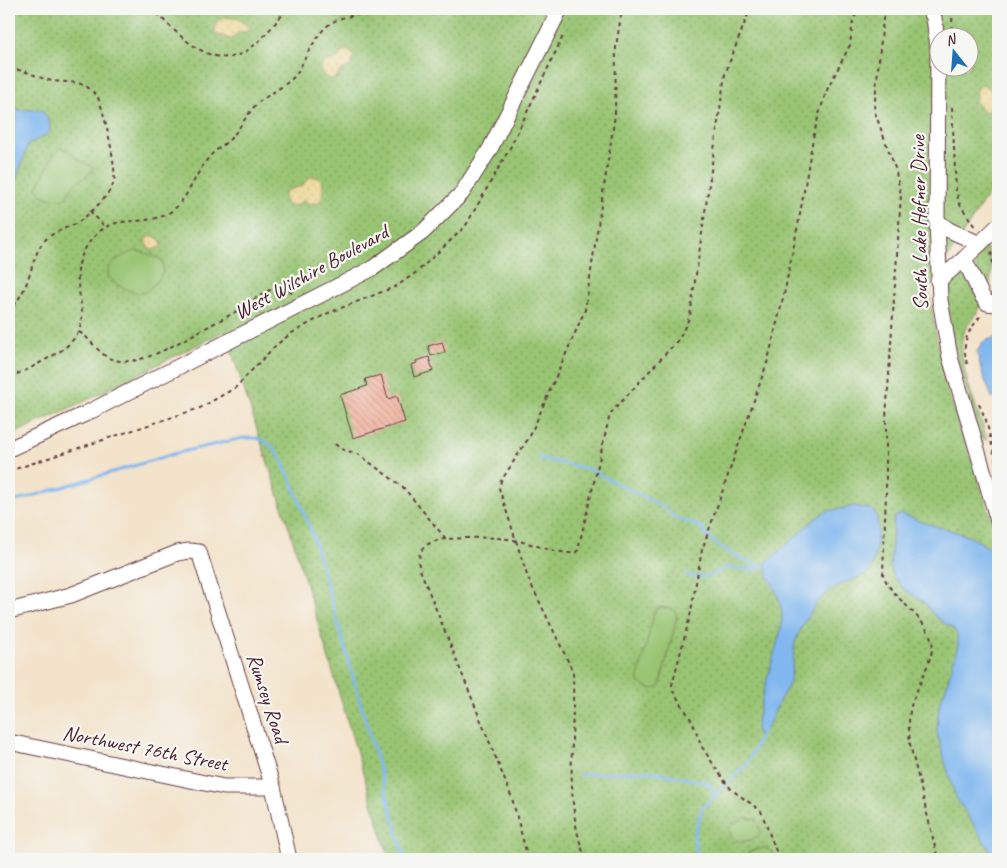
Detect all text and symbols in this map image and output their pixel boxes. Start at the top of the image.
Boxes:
north arrow [930,28,980,78]
text: N [944,30,959,49]
street label: South Lake Hefner Drive [904,134,934,311]
street label: West Wilshire Boulevard [230,217,396,325]
street label: Rumsey Road [241,650,296,749]
street label: Northwest 76th Street [61,719,231,777]

